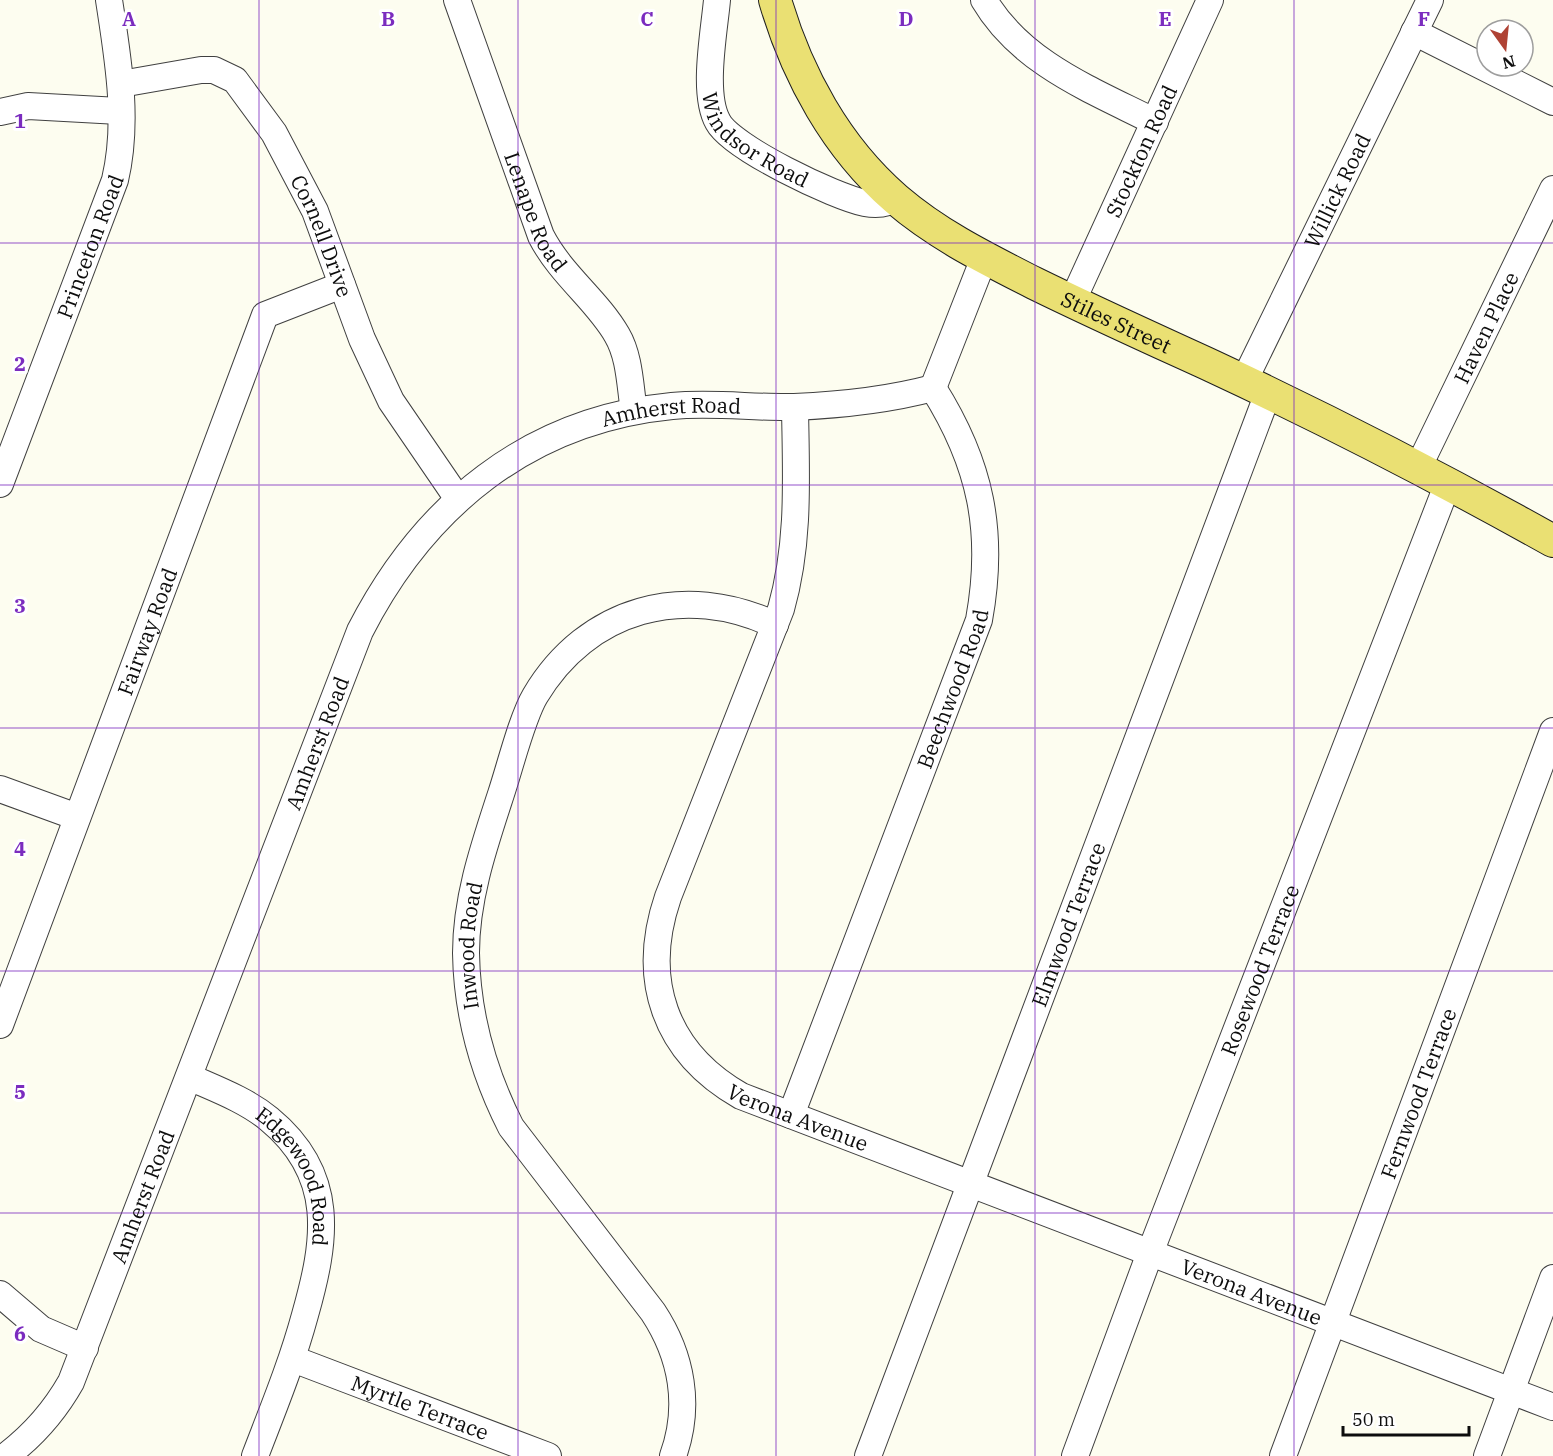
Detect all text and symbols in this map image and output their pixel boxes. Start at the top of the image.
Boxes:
text: A [122,5,136,32]
text: B [381,5,395,32]
text: C [640,5,654,32]
text: D [898,5,914,32]
text: E [1158,5,1172,32]
text: F [1418,5,1430,32]
north arrow [1475,18,1535,78]
text: N [1500,51,1518,74]
street label: Stockton Road [1099,80,1183,222]
street label: Windsor Road [696,90,814,194]
text: 1 [14,107,26,134]
street label: Willick Road [1297,128,1377,252]
street label: Lenape Road [498,148,574,278]
street label: Princeton Road [50,170,130,322]
street label: Cornell Drive [284,170,359,301]
street label: Haven Place [1447,267,1525,388]
street label: Stiles Street [1057,284,1176,360]
text: 2 [14,350,26,377]
street label: Amherst Road [598,391,742,433]
street label: Fairway Road [110,564,183,699]
text: 3 [14,592,26,619]
street label: Beechwood Road [910,607,995,772]
street label: Amherst Road [279,672,355,814]
text: 4 [14,835,26,862]
street label: Elmwood Terrace [1024,838,1112,1011]
street label: Inwood Road [452,879,489,1012]
street label: Rosewood Terrace [1214,880,1305,1059]
street label: Fernwood Terrace [1374,1004,1463,1183]
street label: Verona Avenue [722,1077,872,1157]
text: 5 [14,1078,26,1105]
street label: Edgewood Road [250,1100,335,1248]
street label: Amherst Road [104,1126,181,1267]
street label: Verona Avenue [1177,1252,1326,1331]
text: 6 [14,1320,26,1347]
street label: Myrtle Terrace [347,1369,493,1446]
scale bar [1343,1399,1469,1437]
text: 50 m [1352,1408,1395,1431]

